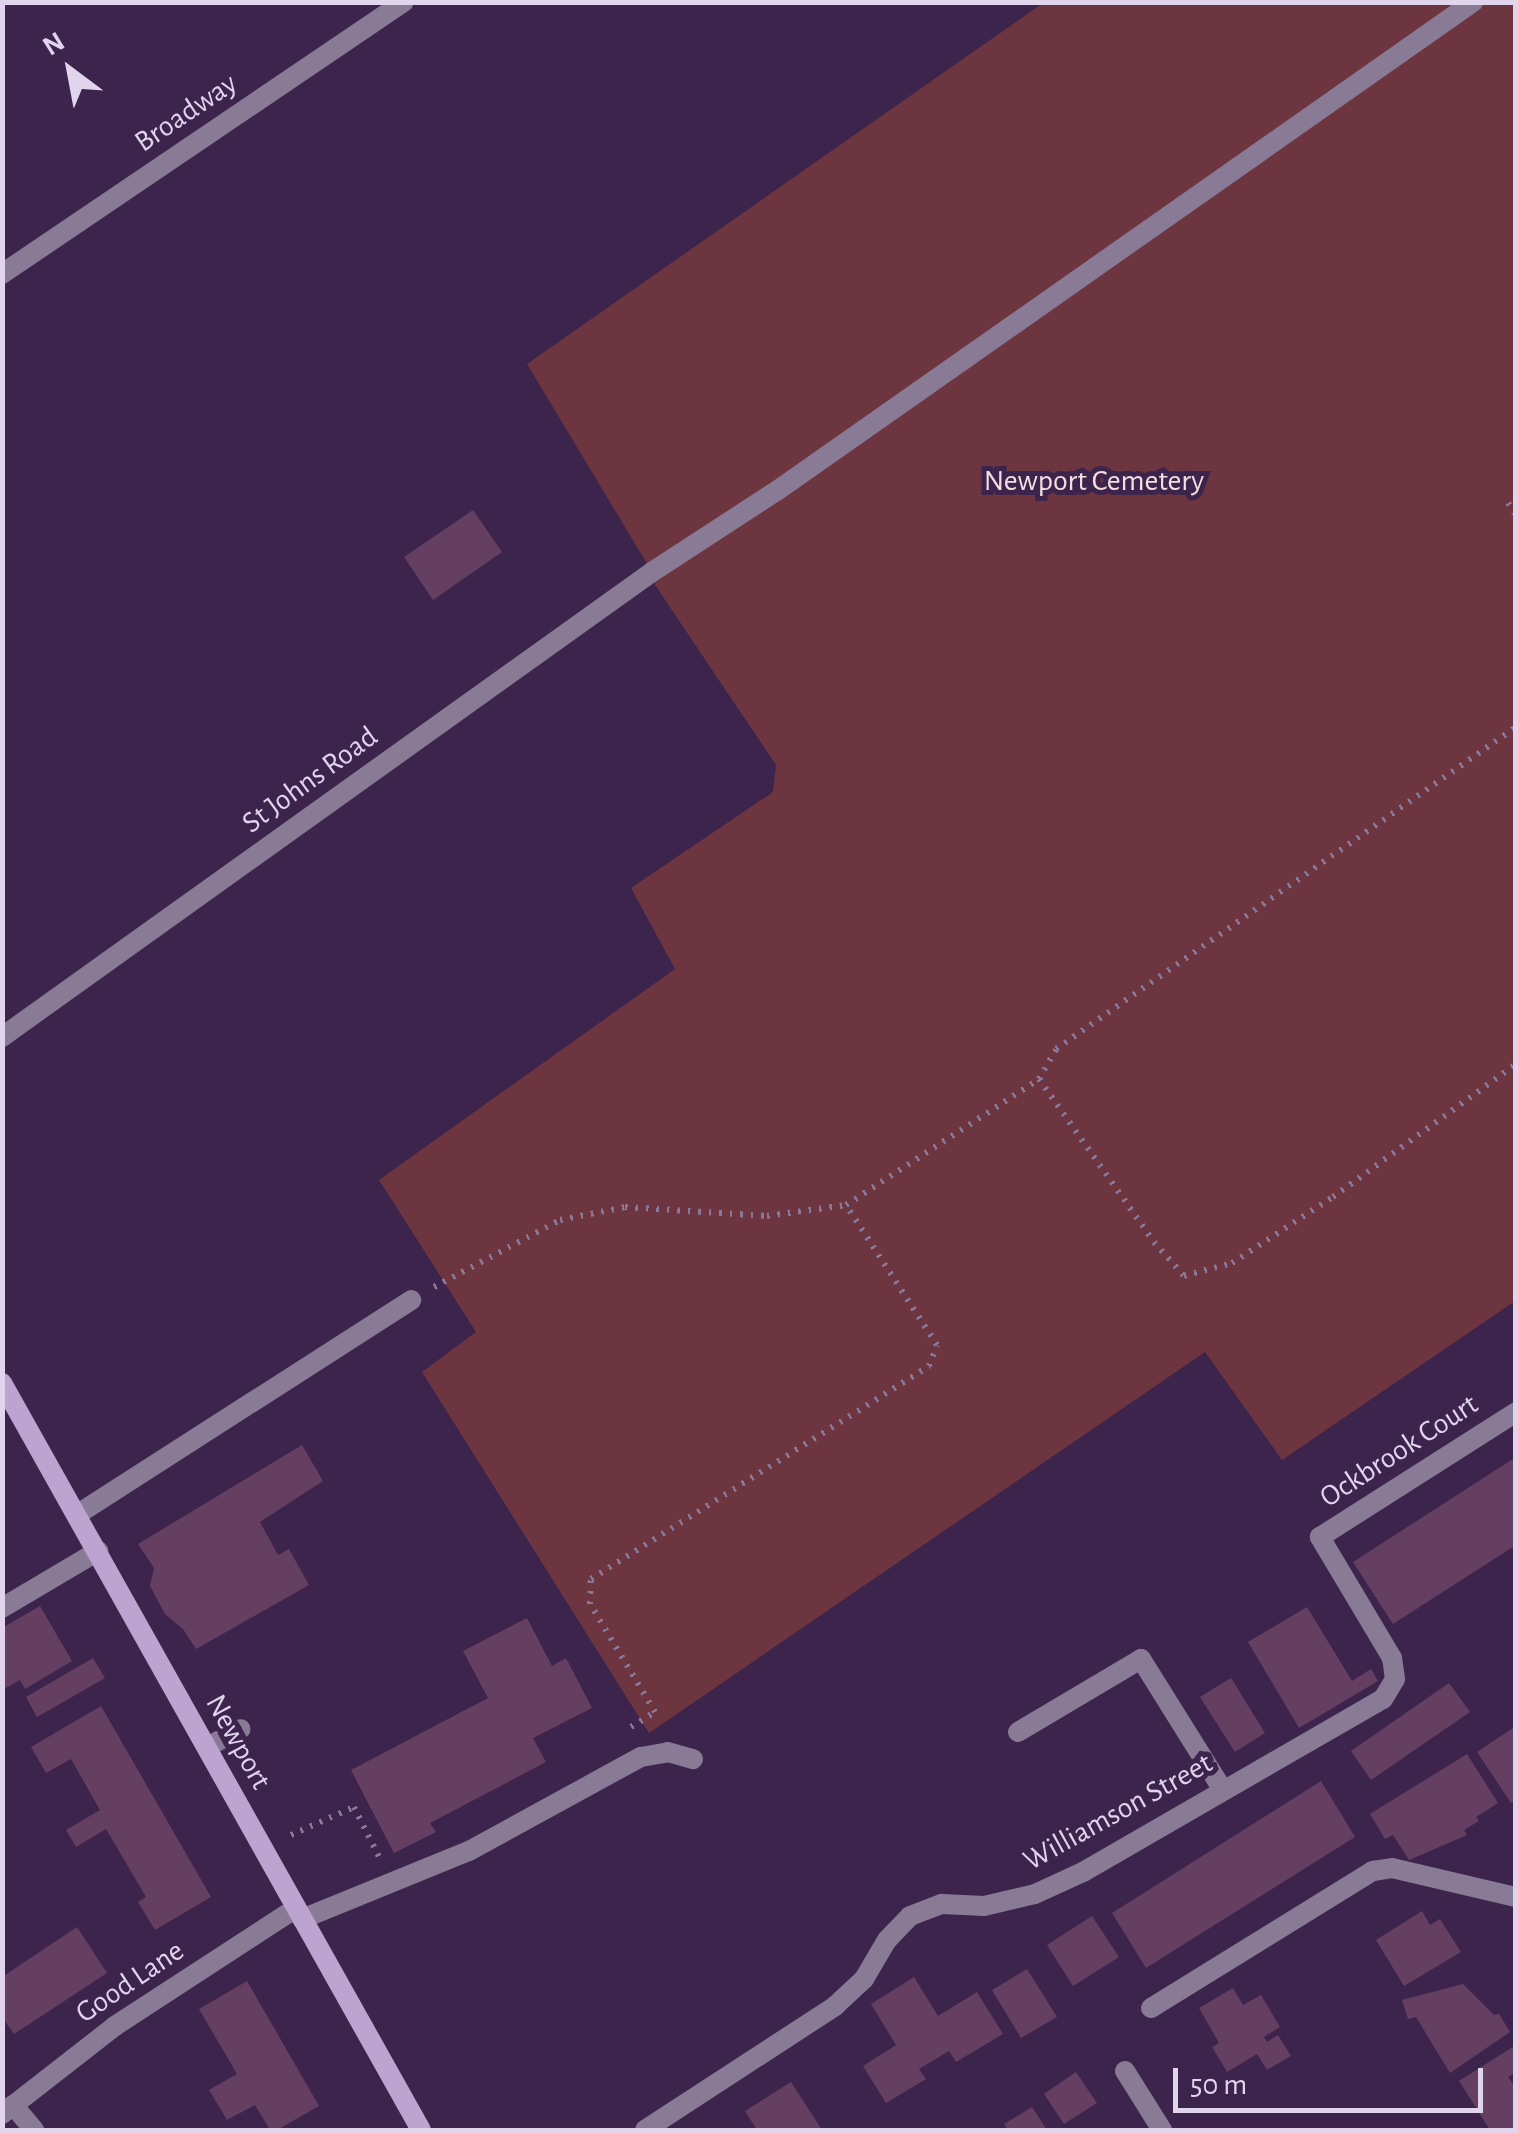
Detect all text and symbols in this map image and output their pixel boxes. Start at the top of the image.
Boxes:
north arrow [20,20,120,120]
text: N [38,28,70,62]
street label: Broadway [128,66,244,160]
park label: Newport Cemetery [984,463,1204,499]
street label: St Johns Road [235,719,385,841]
street label: Ockbrook Court [1313,1387,1485,1515]
street label: Newport [197,1688,279,1796]
street label: Williamson Street [1017,1745,1219,1879]
street label: Good Lane [69,1933,191,2031]
scale bar [1178,2048,1488,2110]
text: 50 m [1190,2070,1247,2100]

